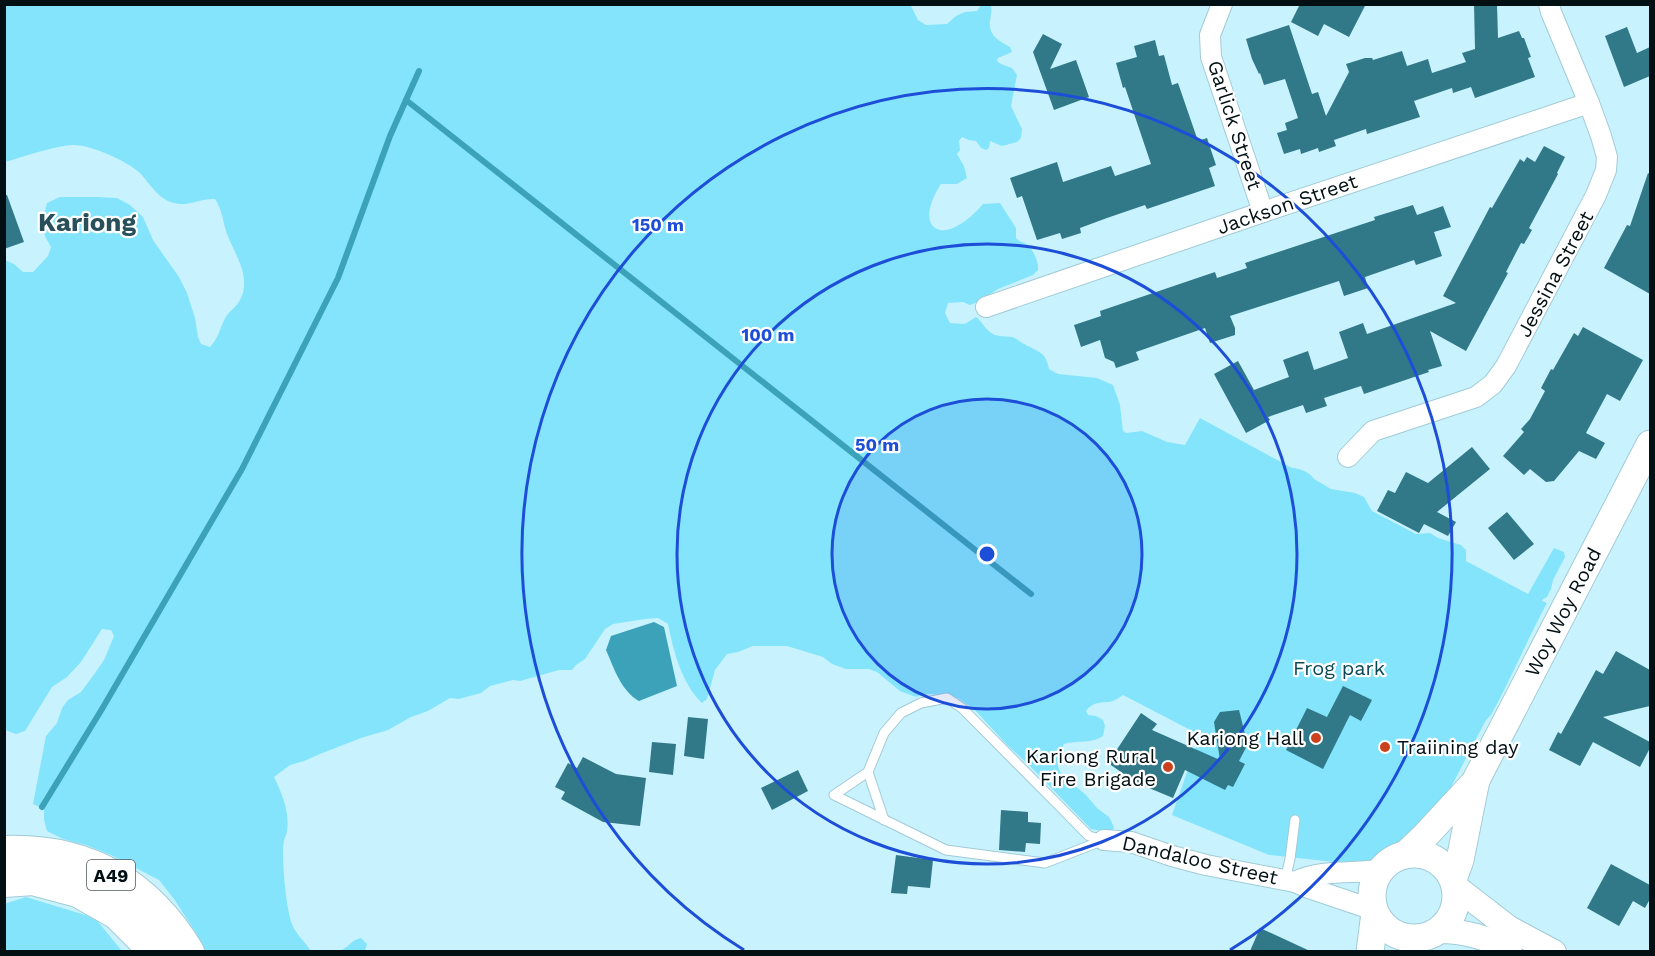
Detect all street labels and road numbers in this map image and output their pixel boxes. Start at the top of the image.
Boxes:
street label: Garlick Street [1203,57,1267,193]
street label: Jackson Street [1214,169,1361,239]
street label: Jessina Street [1512,206,1599,341]
street label: Woy Woy Road [1520,543,1606,681]
street label: Dandaloo Street [1120,830,1281,890]
road number: A49 [87,860,135,890]

